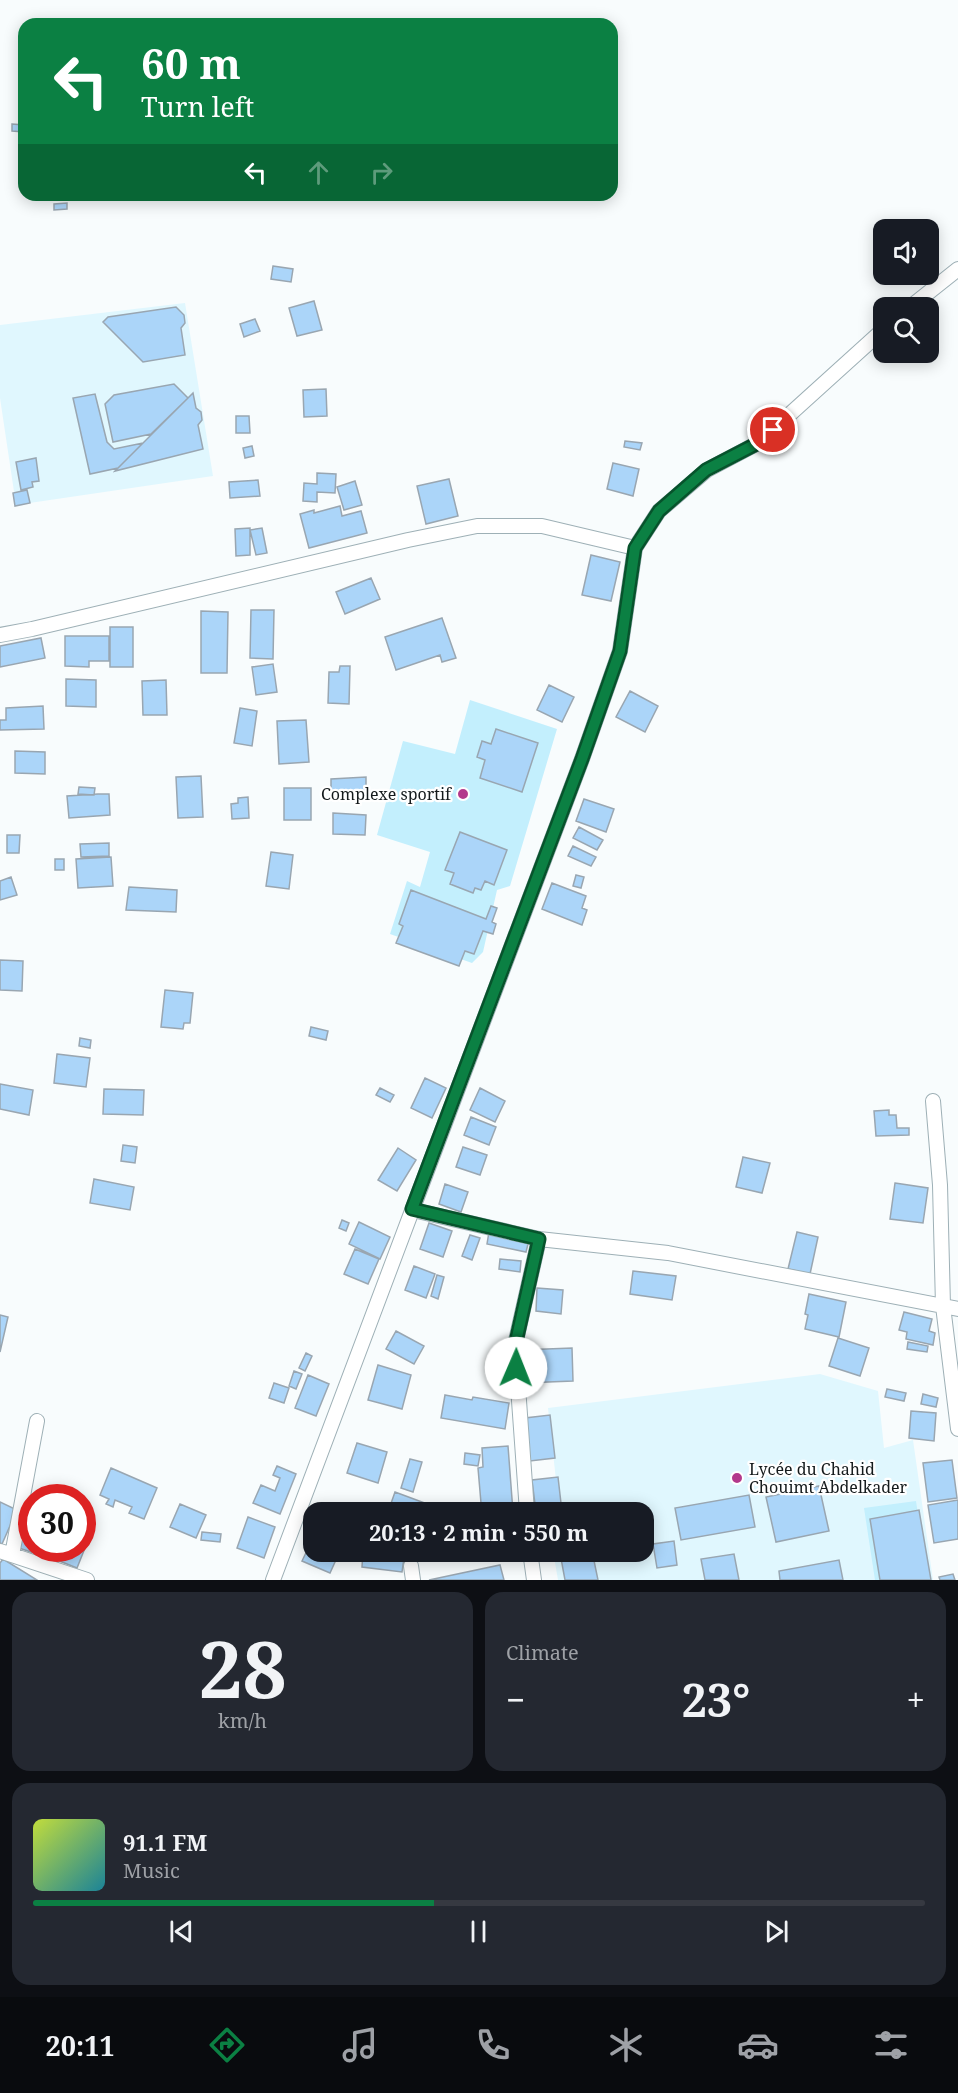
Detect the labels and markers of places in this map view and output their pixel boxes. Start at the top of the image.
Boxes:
pin [747,404,798,455]
place label: Complexe sportif [321,783,453,805]
marker: Complexe sportif [456,787,470,801]
place label: Lycée du Chahid Chouimt Abdelkader [749,1458,908,1498]
marker: Lycée du Chahid Chouimt Abdelkader [730,1471,744,1485]

